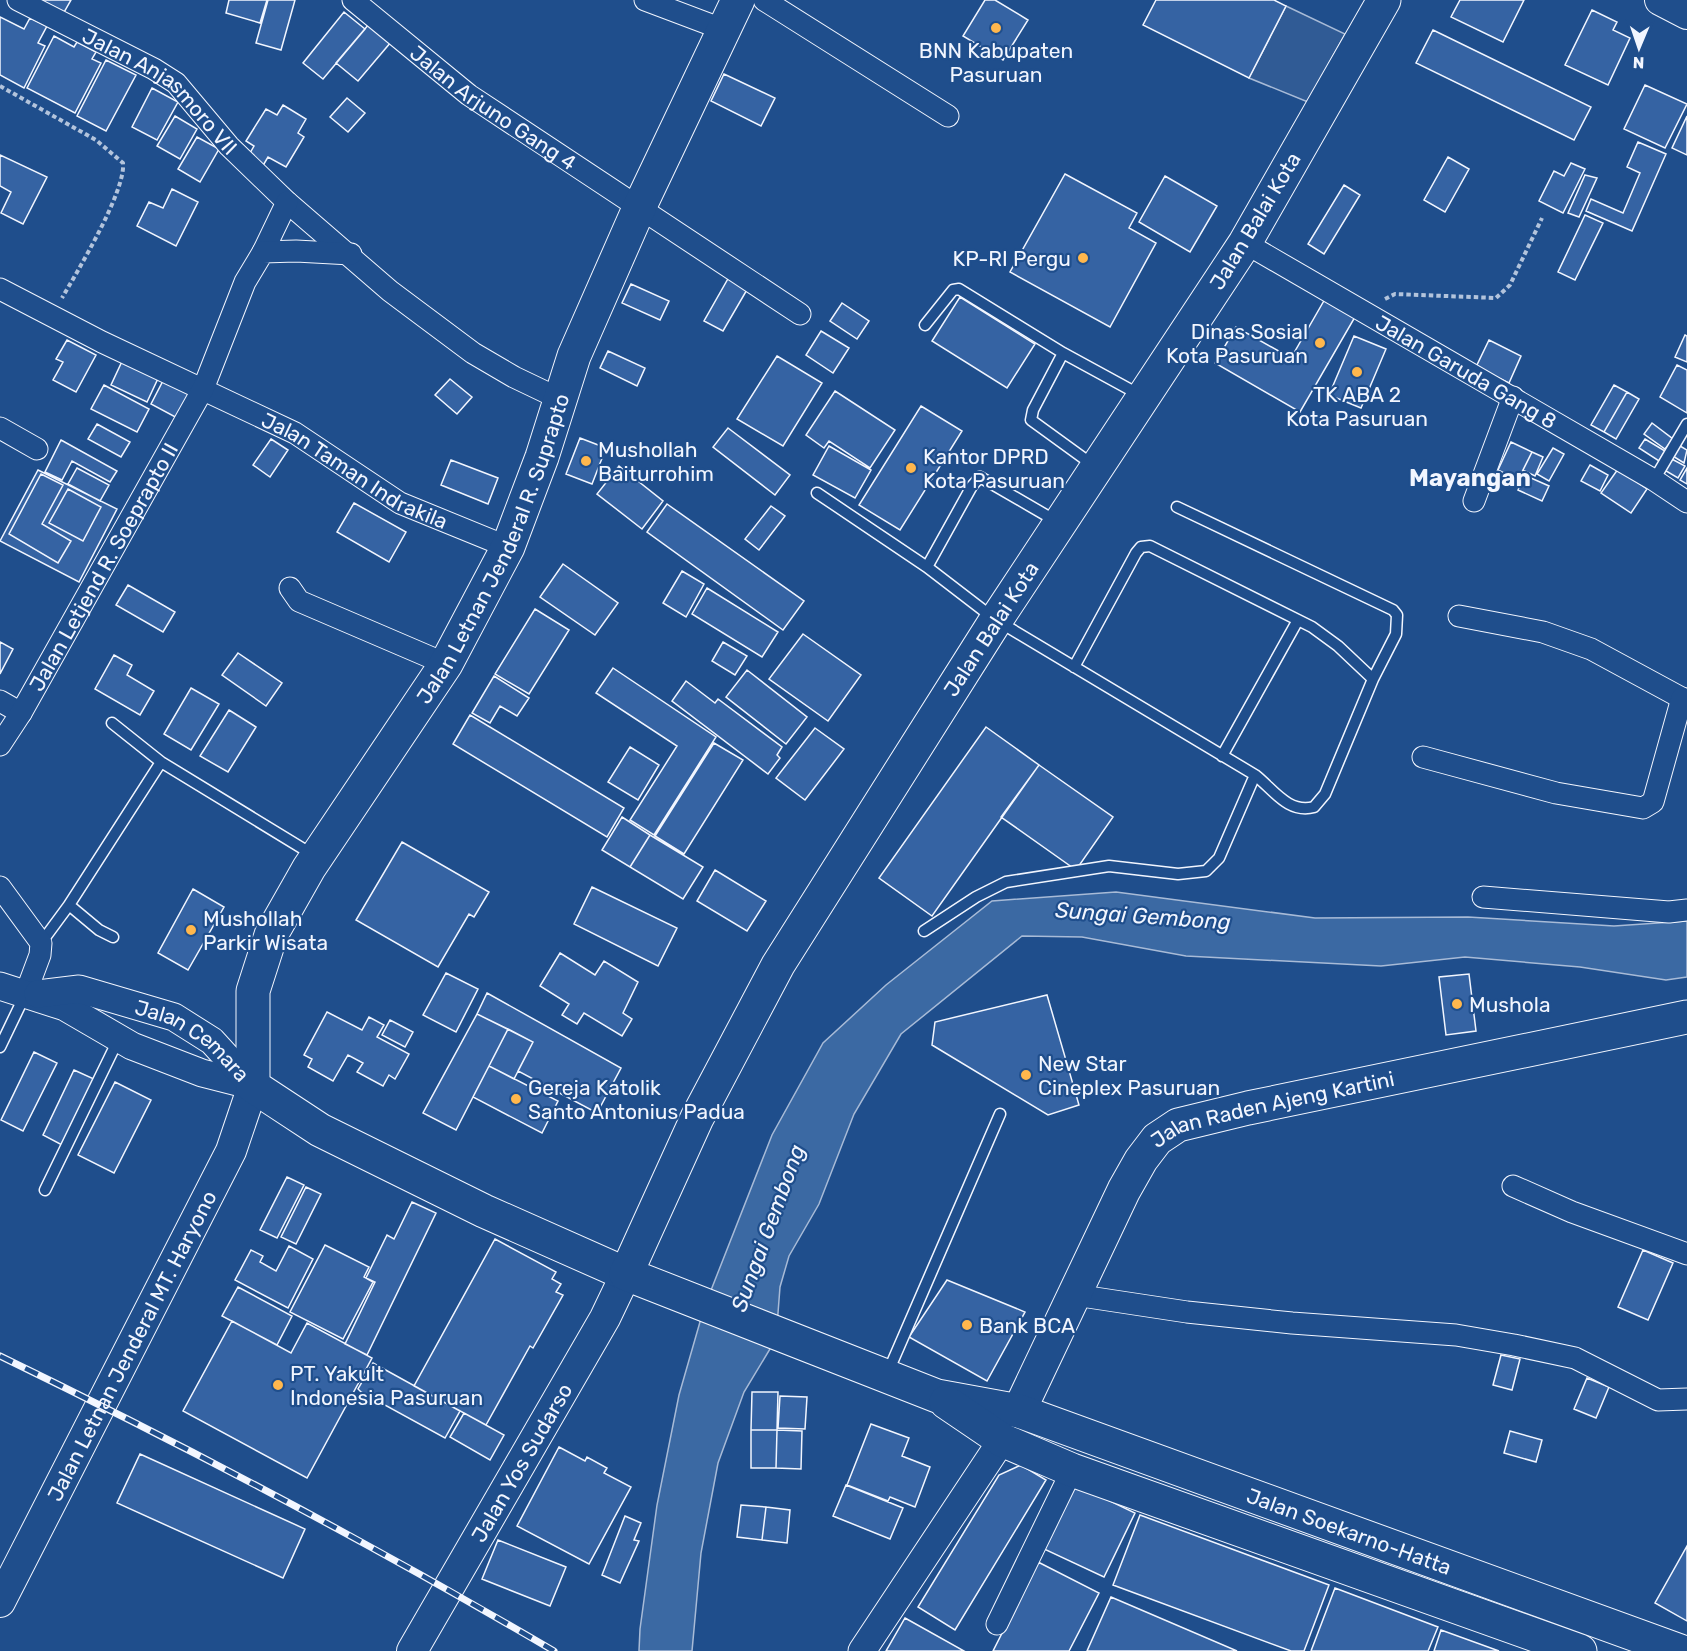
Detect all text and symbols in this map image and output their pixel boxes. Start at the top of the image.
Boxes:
north arrow [1609,18,1669,78]
marker: BNN Kabupaten Pasuruan [989,21,1003,35]
street label: Jalan Anjasmoro VII [78,22,243,160]
place label: BNN Kabupaten Pasuruan [919,38,1073,87]
street label: Jalan Arjuno Gang 4 [405,40,581,175]
text: N [1632,53,1645,72]
street label: Jalan Balai Kota [1204,148,1306,294]
place label: KP-RI Pergu [953,246,1071,271]
marker: KP-RI Pergu [1076,251,1090,265]
street label: Jalan Garuda Gang 8 [1372,309,1561,434]
place label: Dinas Sosial Kota Pasuruan [1166,319,1308,368]
marker: Dinas Sosial Kota Pasuruan [1313,336,1327,350]
marker: TK ABA 2 Kota Pasuruan [1350,365,1364,379]
place label: TK ABA 2 Kota Pasuruan [1286,382,1428,431]
street label: Jalan Letnan Jenderal R. Suprapto [411,390,574,708]
street label: Jalan Taman Indrakila [258,407,451,534]
place label: Mushollah Baiturrohim [598,437,714,486]
street label: Jalan Letjend R. Soeprapto II [23,438,183,695]
place label: Kantor DPRD Kota Pasuruan [923,444,1065,493]
marker: Mushollah Baiturrohim [579,454,593,468]
marker: Kantor DPRD Kota Pasuruan [904,461,918,475]
district label: Mayangan [1409,464,1531,492]
street label: Jalan Balai Kota [938,557,1044,701]
water label: Sungai Gembong [1054,896,1232,936]
place label: Mushollah Parkir Wisata [203,906,328,955]
marker: Mushollah Parkir Wisata [184,923,198,937]
place label: Mushola [1469,992,1551,1017]
street label: Jalan Cemara [132,994,255,1086]
marker: Mushola [1450,997,1464,1011]
place label: New Star Cineplex Pasuruan [1038,1051,1220,1100]
street label: Jalan Raden Ajeng Kartini [1146,1066,1397,1152]
marker: New Star Cineplex Pasuruan [1019,1068,1033,1082]
place label: Gereja Katolik Santo Antonius Padua [528,1075,745,1124]
marker: Gereja Katolik Santo Antonius Padua [509,1092,523,1106]
water label: Sungai Gembong [725,1141,811,1315]
street label: Jalan Letnan Jenderal MT. Haryono [41,1186,221,1505]
place label: Bank BCA [979,1313,1075,1338]
marker: Bank BCA [960,1318,974,1332]
place label: PT. Yakult Indonesia Pasuruan [290,1361,483,1410]
marker: PT. Yakult Indonesia Pasuruan [271,1378,285,1392]
street label: Jalan Yos Sudarso [466,1379,577,1546]
street label: Jalan Soekarno-Hatta [1243,1482,1455,1579]

